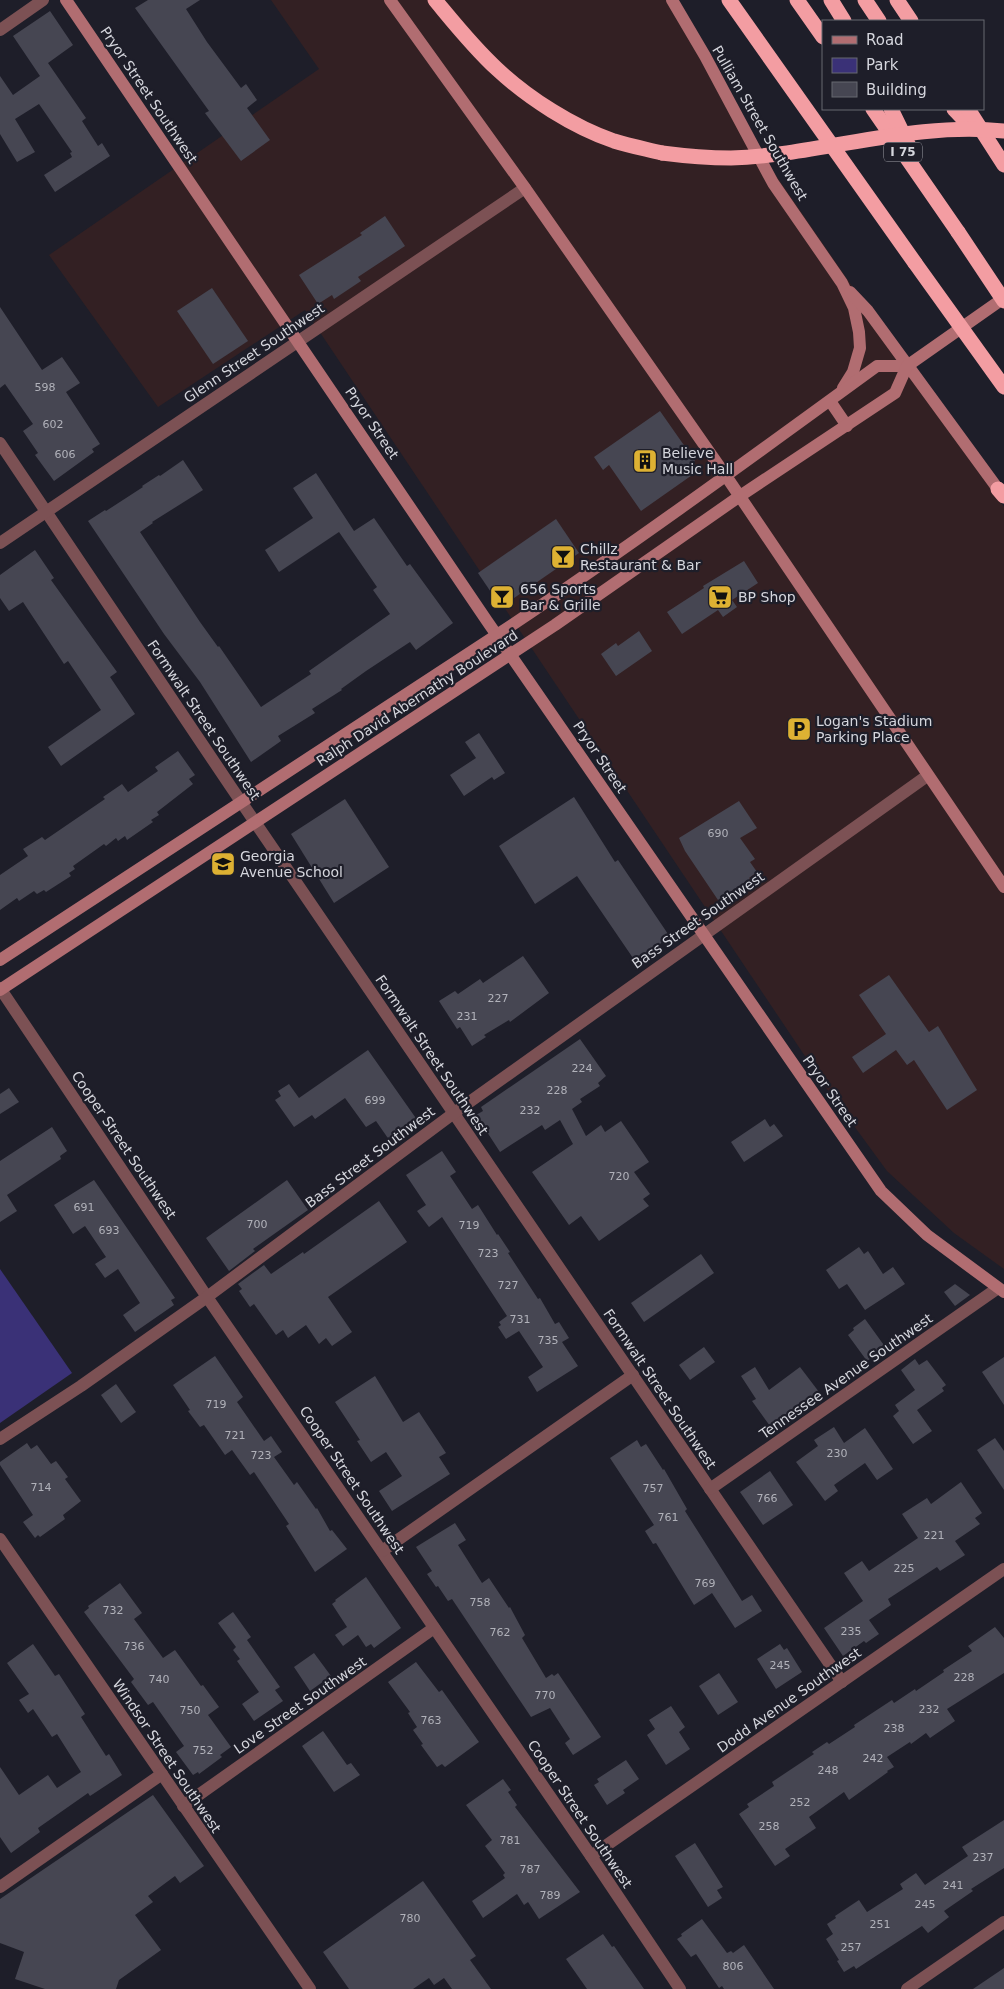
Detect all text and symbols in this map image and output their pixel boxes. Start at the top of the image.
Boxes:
legend [822,20,984,110]
street label: Pryor Street Southwest [97,24,201,167]
text: Road [866,31,904,49]
street label: Pulliam Street Southwest [709,43,811,204]
text: Park [866,56,899,74]
text: Building [866,81,927,99]
road number: I 75 [884,142,922,162]
street label: Glenn Street Southwest [181,300,328,406]
house number: 598 [35,381,56,394]
street label: Pryor Street [342,384,402,463]
house number: 602 [43,418,64,431]
place label: Believe Music Hall [662,445,733,477]
house number: 606 [55,448,76,461]
building icon: Believe Music Hall [632,448,658,474]
place label: Chillz Restaurant & Bar [580,541,701,573]
bar icon: Chillz Restaurant & Bar [550,544,576,570]
place label: 656 Sports Bar & Grille [520,581,601,613]
bar icon: 656 Sports Bar & Grille [489,584,515,610]
supermarket icon: BP Shop [707,584,733,610]
place label: BP Shop [738,589,796,605]
street label: Ralph David Abernathy Boulevard [313,627,521,769]
street label: Formwalt Street Southwest [144,637,264,804]
place label: Logan's Stadium Parking Place [816,713,932,745]
parking icon: Logan's Stadium Parking Place [786,716,812,742]
street label: Pryor Street [570,718,630,797]
house number: 690 [708,827,729,840]
place label: Georgia Avenue School [240,848,343,880]
school or university icon: Georgia Avenue School [210,851,236,877]
street label: Bass Street Southwest [629,868,768,972]
street label: Formwalt Street Southwest [372,972,492,1139]
house number: 227 [488,992,509,1005]
house number: 231 [457,1010,478,1023]
street label: Pryor Street [799,1052,861,1130]
house number: 224 [572,1062,593,1075]
street label: Cooper Street Southwest [68,1068,180,1222]
house number: 228 [547,1084,568,1097]
house number: 699 [365,1094,386,1107]
street label: Bass Street Southwest [302,1103,438,1211]
house number: 232 [520,1104,541,1117]
house number: 720 [609,1170,630,1183]
house number: 691 [74,1201,95,1214]
house number: 700 [247,1218,268,1231]
house number: 719 [459,1219,480,1232]
house number: 693 [99,1224,120,1237]
house number: 723 [478,1247,499,1260]
house number: 727 [498,1279,519,1292]
street label: Formwalt Street Southwest [600,1306,720,1473]
street label: Tennessee Avenue Southwest [756,1310,936,1443]
house number: 731 [510,1313,531,1326]
house number: 735 [538,1334,559,1347]
house number: 719 [206,1398,227,1411]
street label: Cooper Street Southwest [296,1403,408,1557]
house number: 721 [225,1429,246,1442]
house number: 230 [827,1447,848,1460]
house number: 723 [251,1449,272,1462]
house number: 714 [31,1481,52,1494]
house number: 757 [643,1482,664,1495]
house number: 766 [757,1492,778,1505]
house number: 761 [658,1511,679,1524]
house number: 221 [924,1529,945,1542]
house number: 225 [894,1562,915,1575]
house number: 769 [695,1577,716,1590]
house number: 758 [470,1596,491,1609]
house number: 732 [103,1604,124,1617]
house number: 235 [841,1625,862,1638]
house number: 762 [490,1626,511,1639]
house number: 736 [124,1640,145,1653]
street label: Dodd Avenue Southwest [714,1644,864,1756]
street label: Love Street Southwest [231,1653,370,1757]
house number: 245 [770,1659,791,1672]
house number: 228 [954,1671,975,1684]
house number: 740 [149,1673,170,1686]
street label: Windsor Street Southwest [110,1676,225,1836]
house number: 770 [535,1689,556,1702]
house number: 232 [919,1703,940,1716]
house number: 750 [180,1704,201,1717]
house number: 763 [421,1714,442,1727]
house number: 238 [884,1722,905,1735]
street label: Cooper Street Southwest [524,1737,636,1891]
house number: 752 [193,1744,214,1757]
house number: 242 [863,1752,884,1765]
house number: 248 [818,1764,839,1777]
house number: 252 [790,1796,811,1809]
house number: 258 [759,1820,780,1833]
house number: 781 [500,1834,521,1847]
house number: 237 [973,1851,994,1864]
house number: 787 [520,1863,541,1876]
house number: 241 [943,1879,964,1892]
house number: 789 [540,1889,561,1902]
house number: 245 [915,1898,936,1911]
house number: 780 [400,1912,421,1925]
house number: 251 [870,1918,891,1931]
house number: 257 [841,1941,862,1954]
house number: 806 [723,1960,744,1973]

